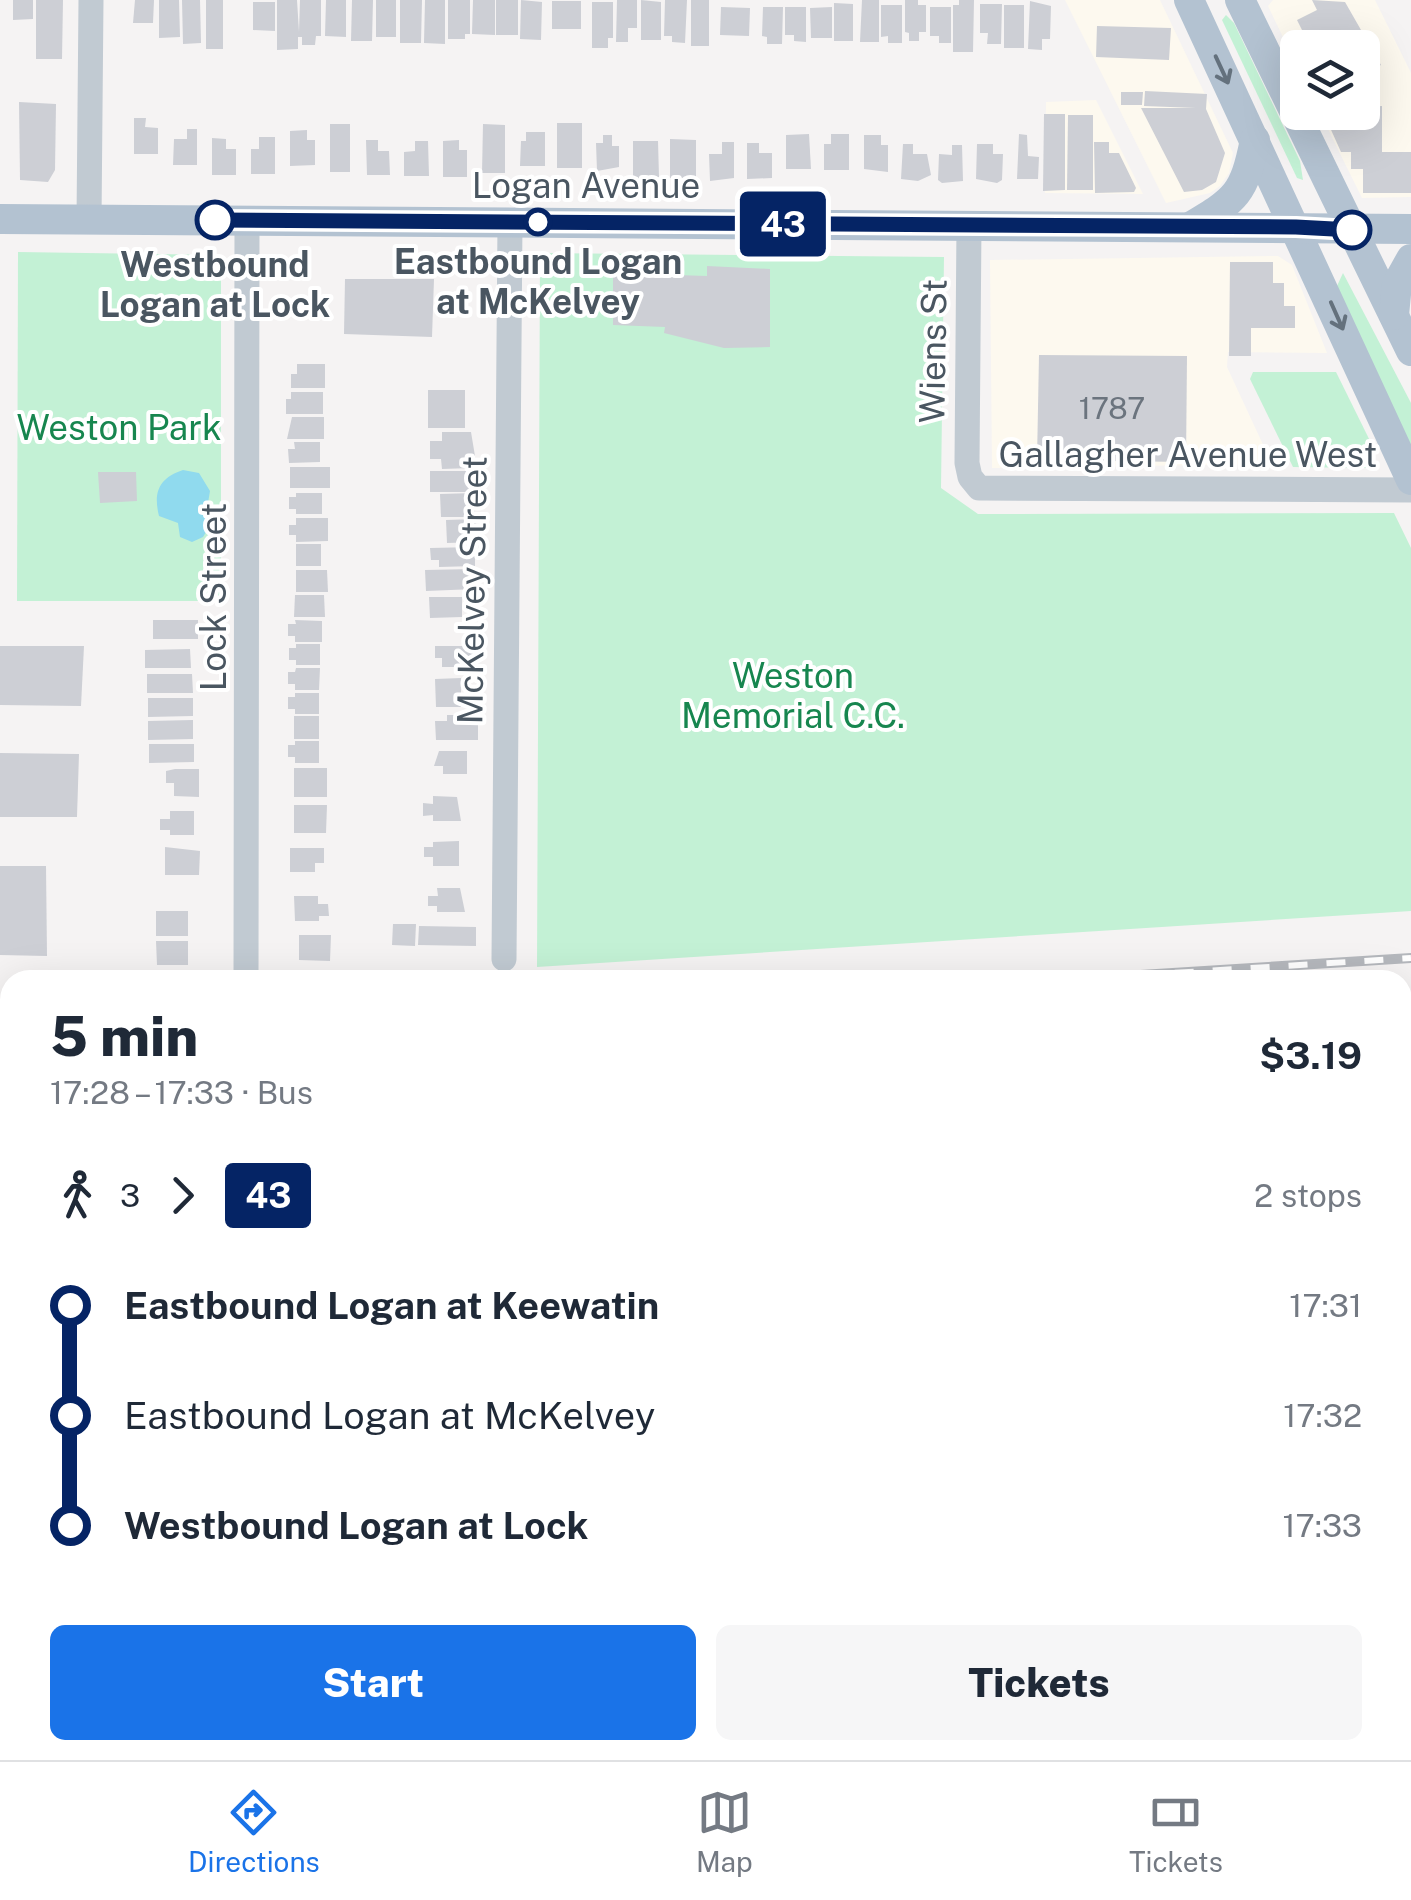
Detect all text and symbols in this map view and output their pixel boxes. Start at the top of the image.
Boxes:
map controls [1280,30,1380,130]
button: layers [1280,30,1380,130]
one-way arrow [1213,54,1232,84]
street label: Logan Avenue [472,165,700,206]
line badge: 43 [738,192,828,256]
marker: Westbound Logan at Lock [196,201,234,239]
text: 43 [760,204,806,245]
marker: Eastbound Logan at McKelvey [525,209,551,235]
unlabelled marker [1333,211,1371,249]
place label: Eastbound Logan at McKelvey [394,241,682,322]
place label: Westbound Logan at Lock [100,244,330,325]
street label: Wiens St [911,278,955,424]
one-way arrow [1329,300,1347,331]
house number: 1787 [1079,390,1145,426]
park label: Weston Park [16,407,222,448]
street label: Gallagher Avenue West [999,434,1377,475]
street label: McKelvey Street [449,455,495,725]
street label: Lock Street [193,503,234,691]
park label: Weston Memorial C.C. [681,655,905,736]
text: 5 min [50,1004,198,1068]
text: $3.19 [1259,1033,1362,1078]
text: 17:28 – 17:33 · Bus [50,1074,313,1111]
icon: walk [50,1168,105,1223]
icon: forward [155,1168,210,1223]
text: 43 [245,1175,291,1216]
text: 3 [120,1177,140,1214]
text: 2 stops [1254,1177,1362,1214]
text: Eastbound Logan at Keewatin [124,1283,659,1328]
text: 17:31 [1289,1287,1362,1324]
text: Eastbound Logan at McKelvey [124,1393,655,1438]
text: 17:32 [1283,1397,1362,1434]
text: Westbound Logan at Lock [124,1503,589,1548]
text: 17:33 [1282,1507,1362,1544]
button: Start [50,1625,696,1740]
button: Tickets [716,1625,1362,1740]
tab: Directions [188,1785,320,1878]
tab: Map [696,1785,753,1878]
tab: Tickets [1129,1785,1223,1878]

